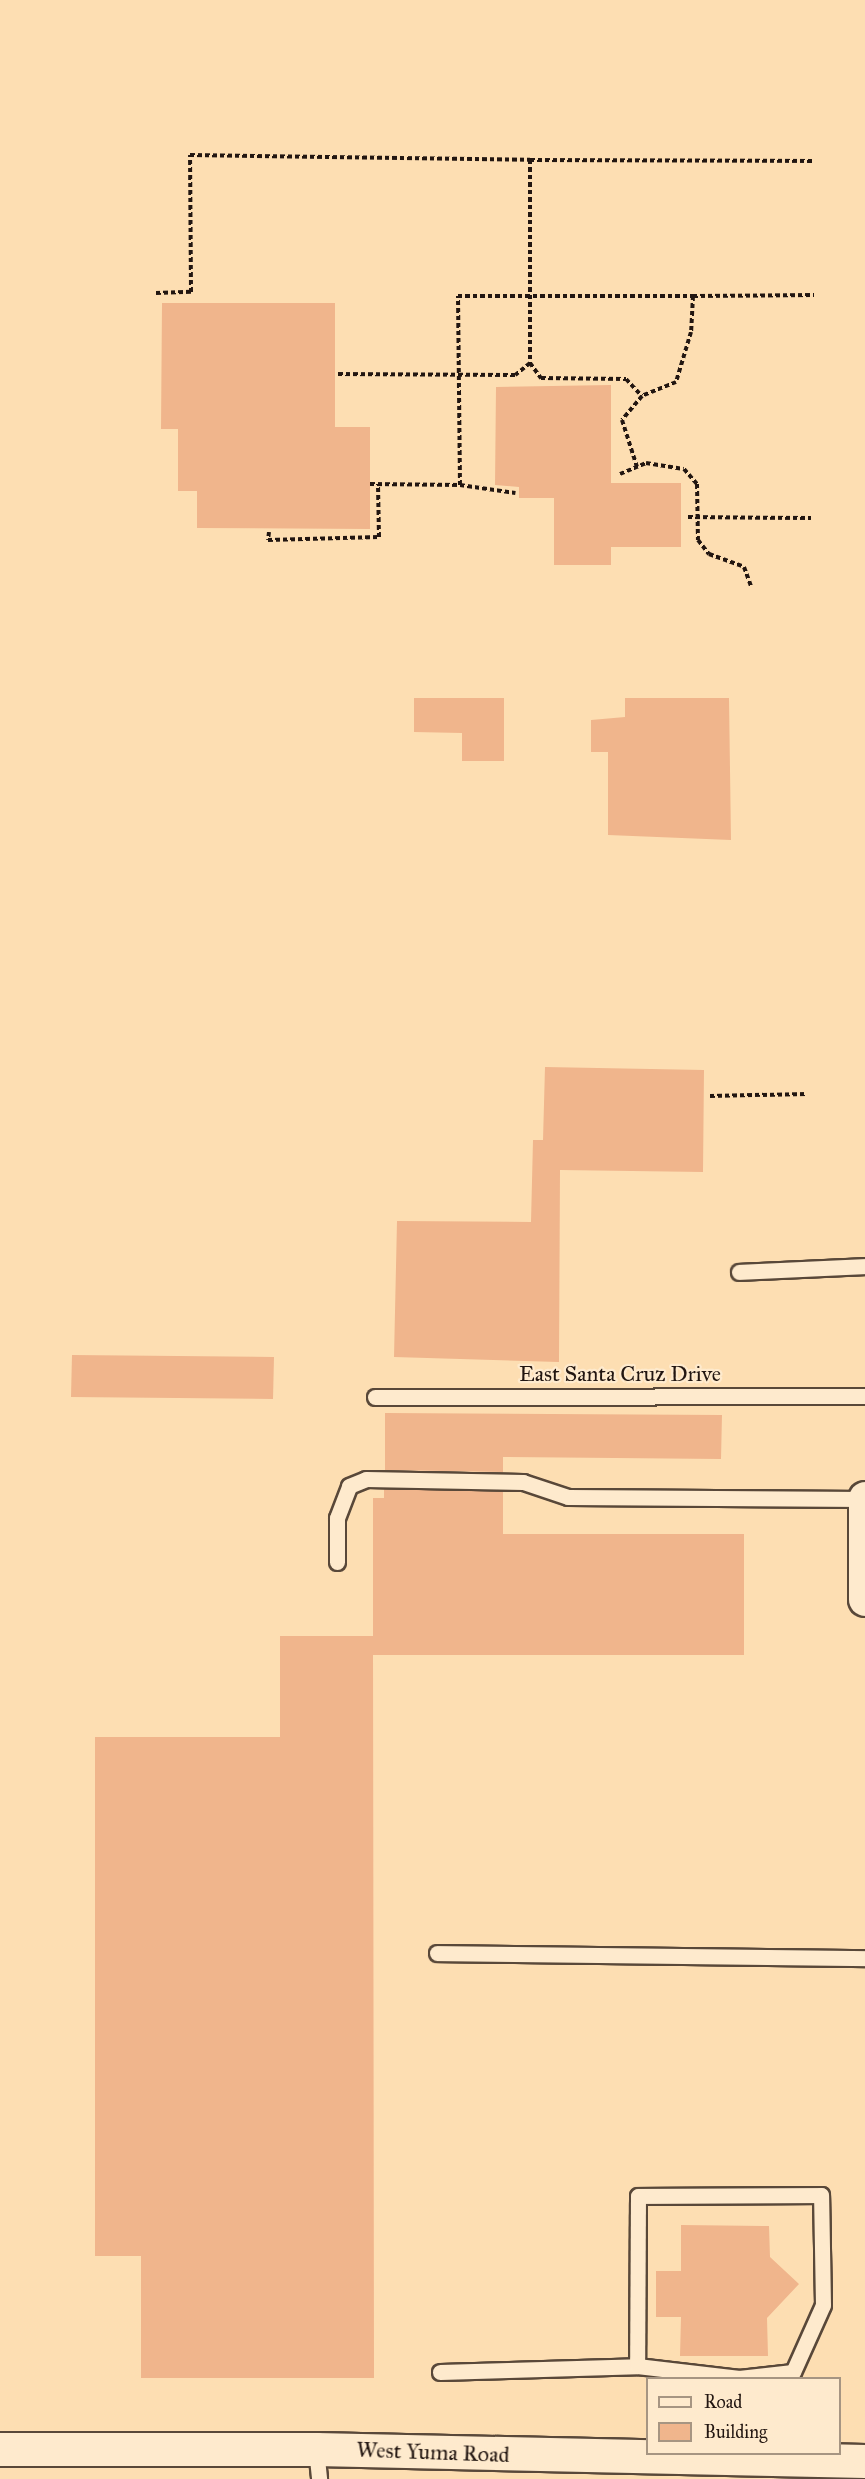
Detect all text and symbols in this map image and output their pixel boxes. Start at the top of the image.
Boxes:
street label: East Santa Cruz Drive [519,1361,721,1387]
legend [646,2377,841,2455]
text: Road [704,2391,742,2413]
text: Building [704,2421,767,2443]
street label: West Yuma Road [356,2436,510,2468]

